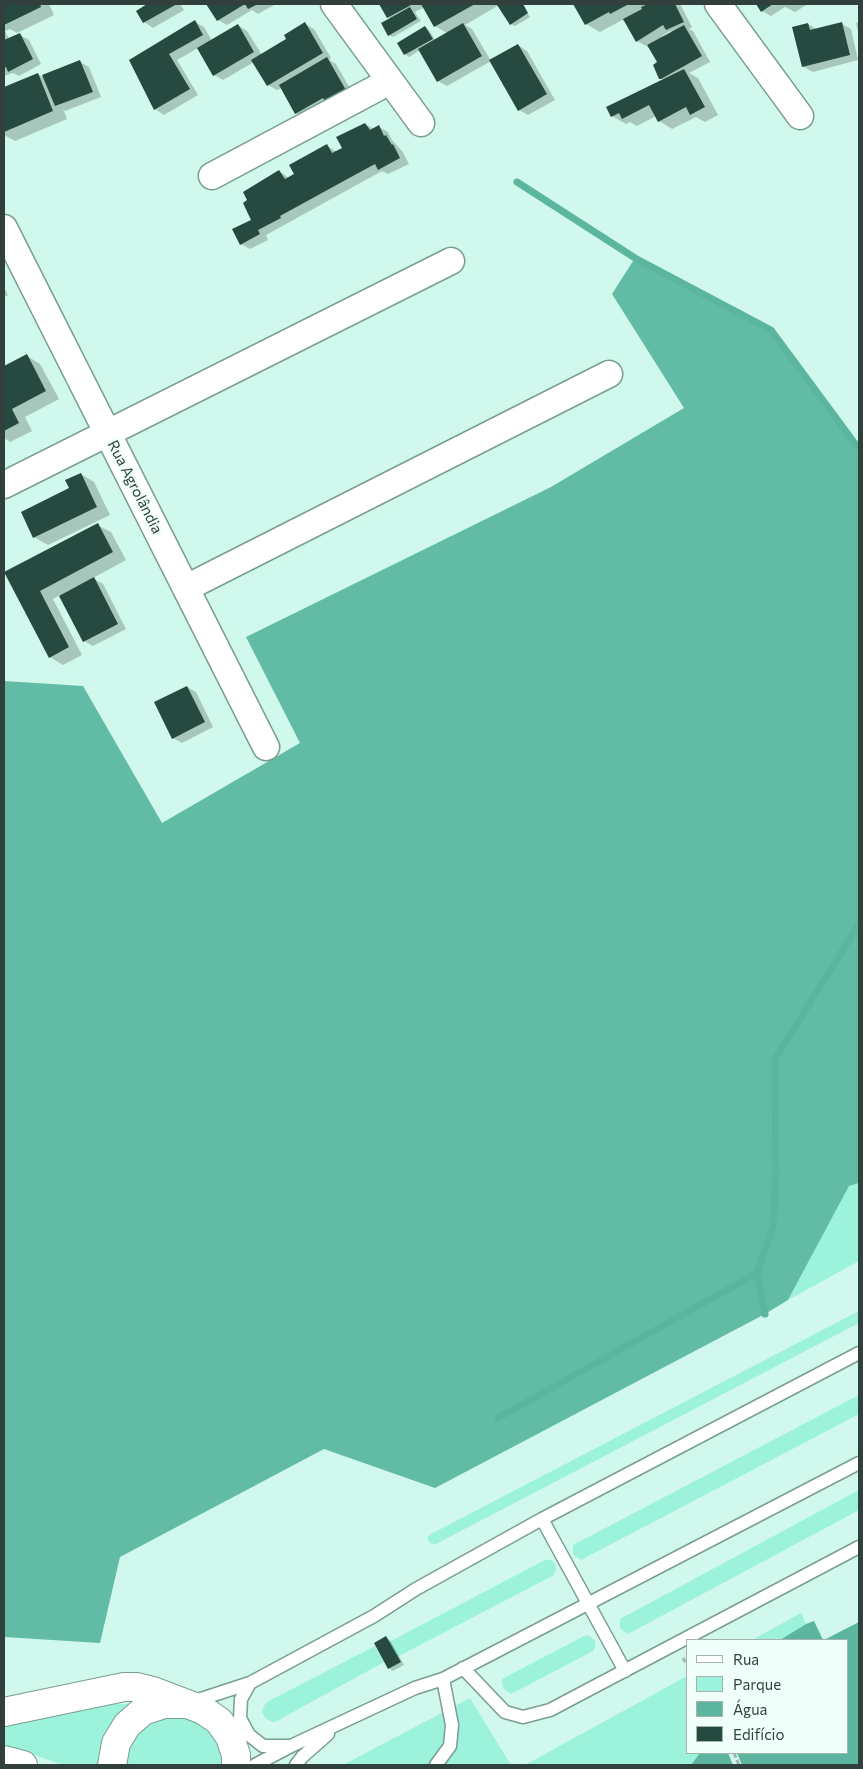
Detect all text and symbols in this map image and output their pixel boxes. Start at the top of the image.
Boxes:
street label: Rua Agrolândia [104,437,166,537]
legend [686,1639,848,1754]
text: Rua [733,1650,759,1668]
text: Parque [733,1675,781,1693]
text: Água [733,1700,767,1718]
text: Edifício [733,1725,784,1743]

